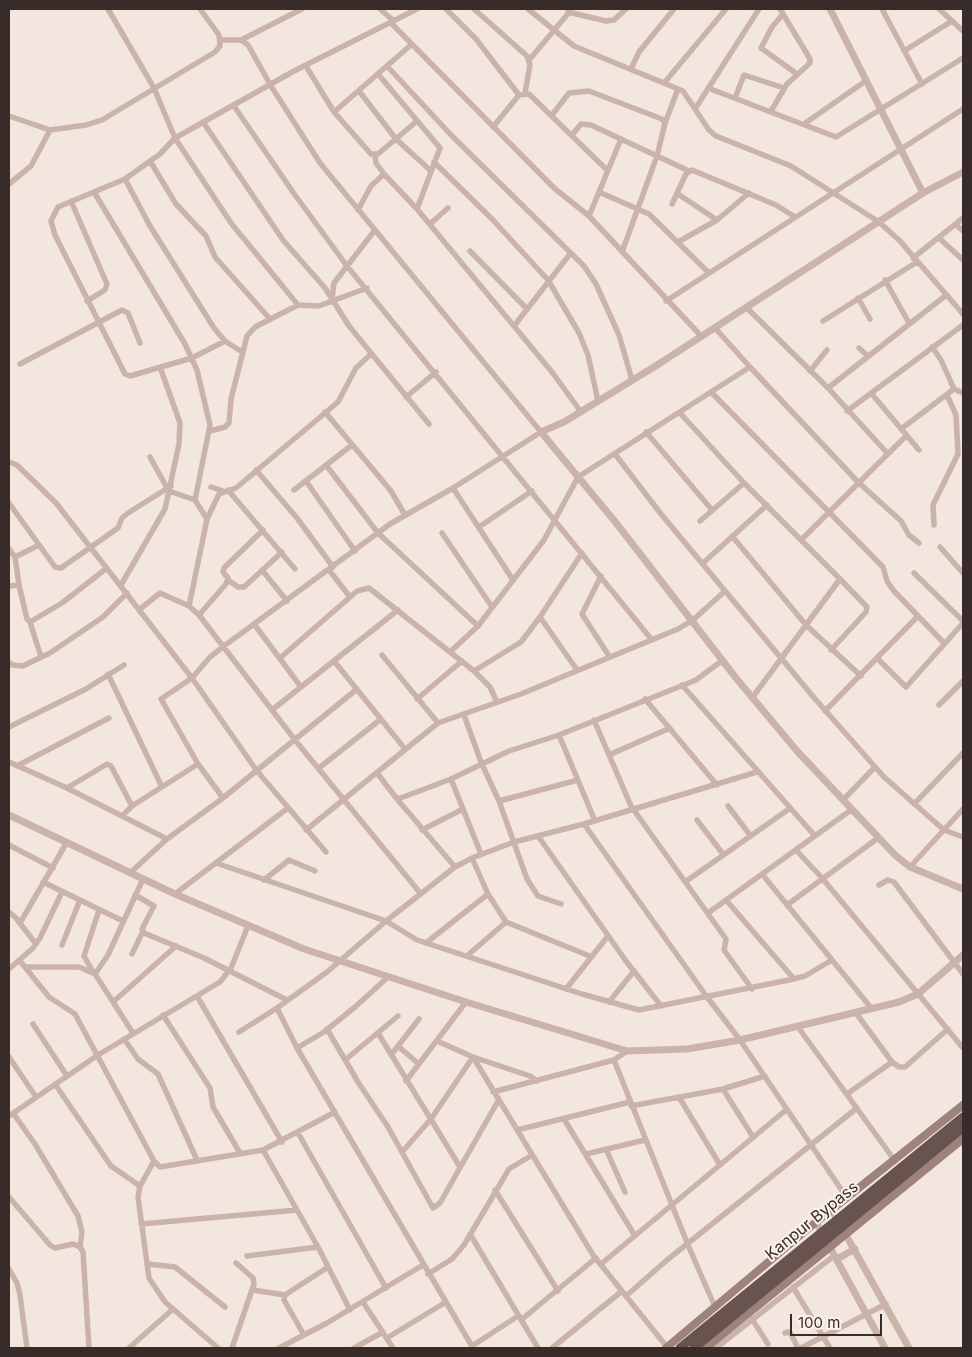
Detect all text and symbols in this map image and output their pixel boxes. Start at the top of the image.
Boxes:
street label: Kanpur Bypass [762,1178,862,1264]
scale bar [792,1304,884,1336]
text: 100 m [798,1313,840,1332]

